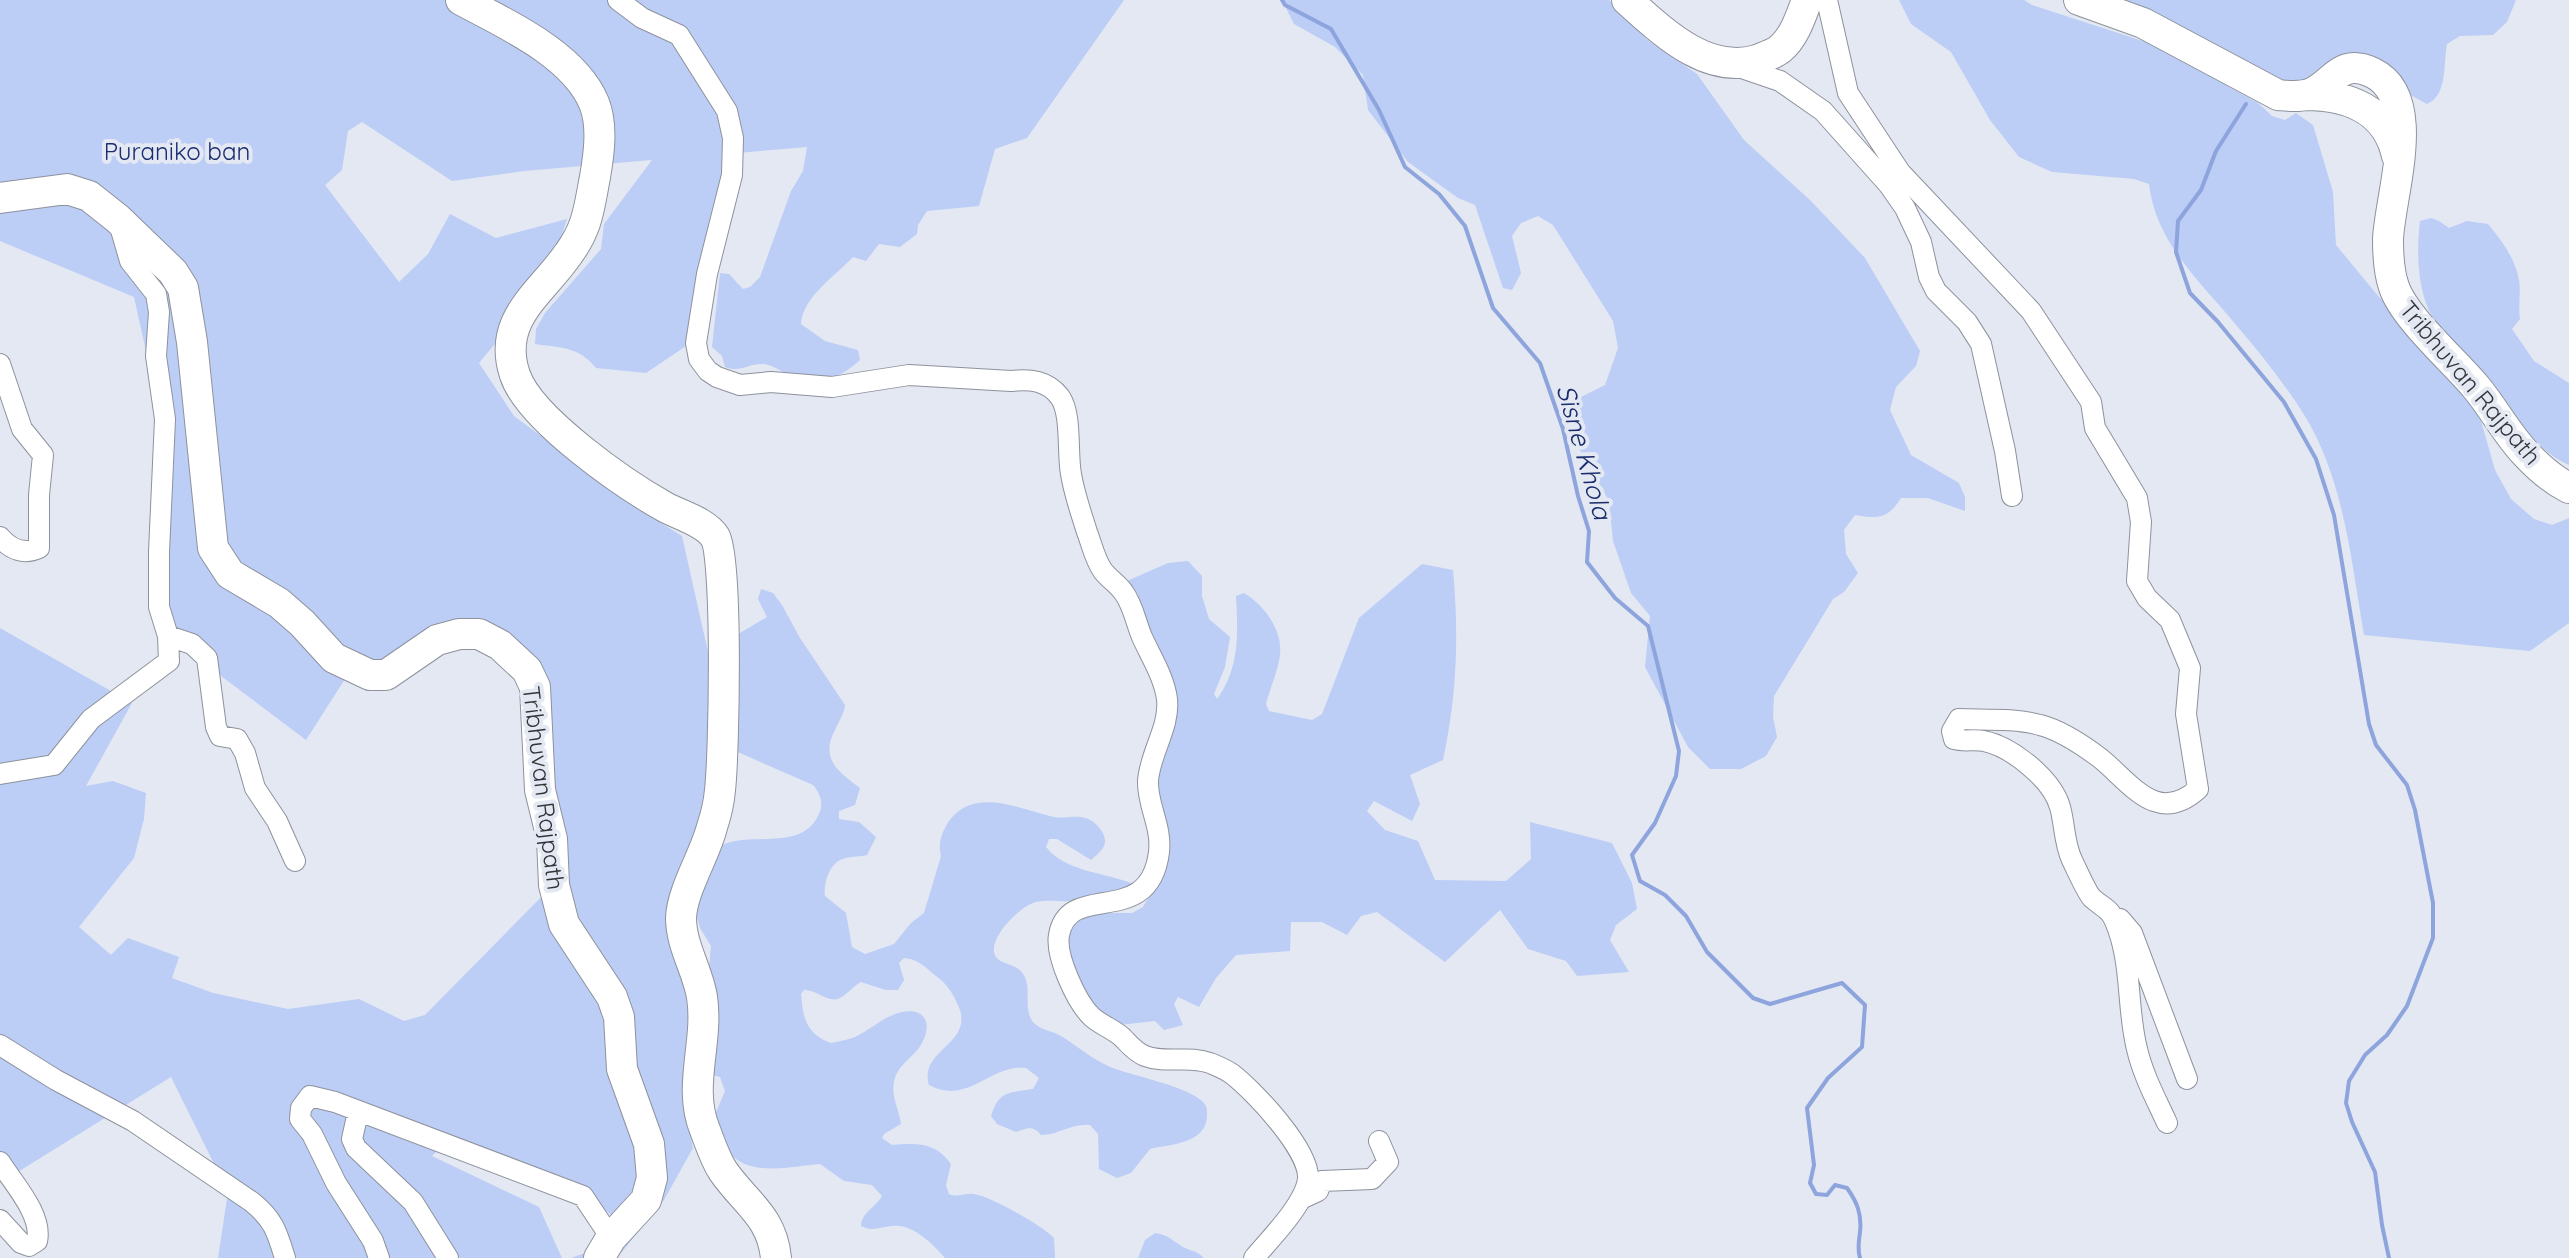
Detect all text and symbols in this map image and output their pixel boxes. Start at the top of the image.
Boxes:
park label: Puraniko ban [104,136,250,166]
street label: Tribhuvan Rajpath [2393,294,2548,470]
water label: Sisne Khola [1549,381,1620,524]
street label: Tribhuvan Rajpath [517,684,571,891]

